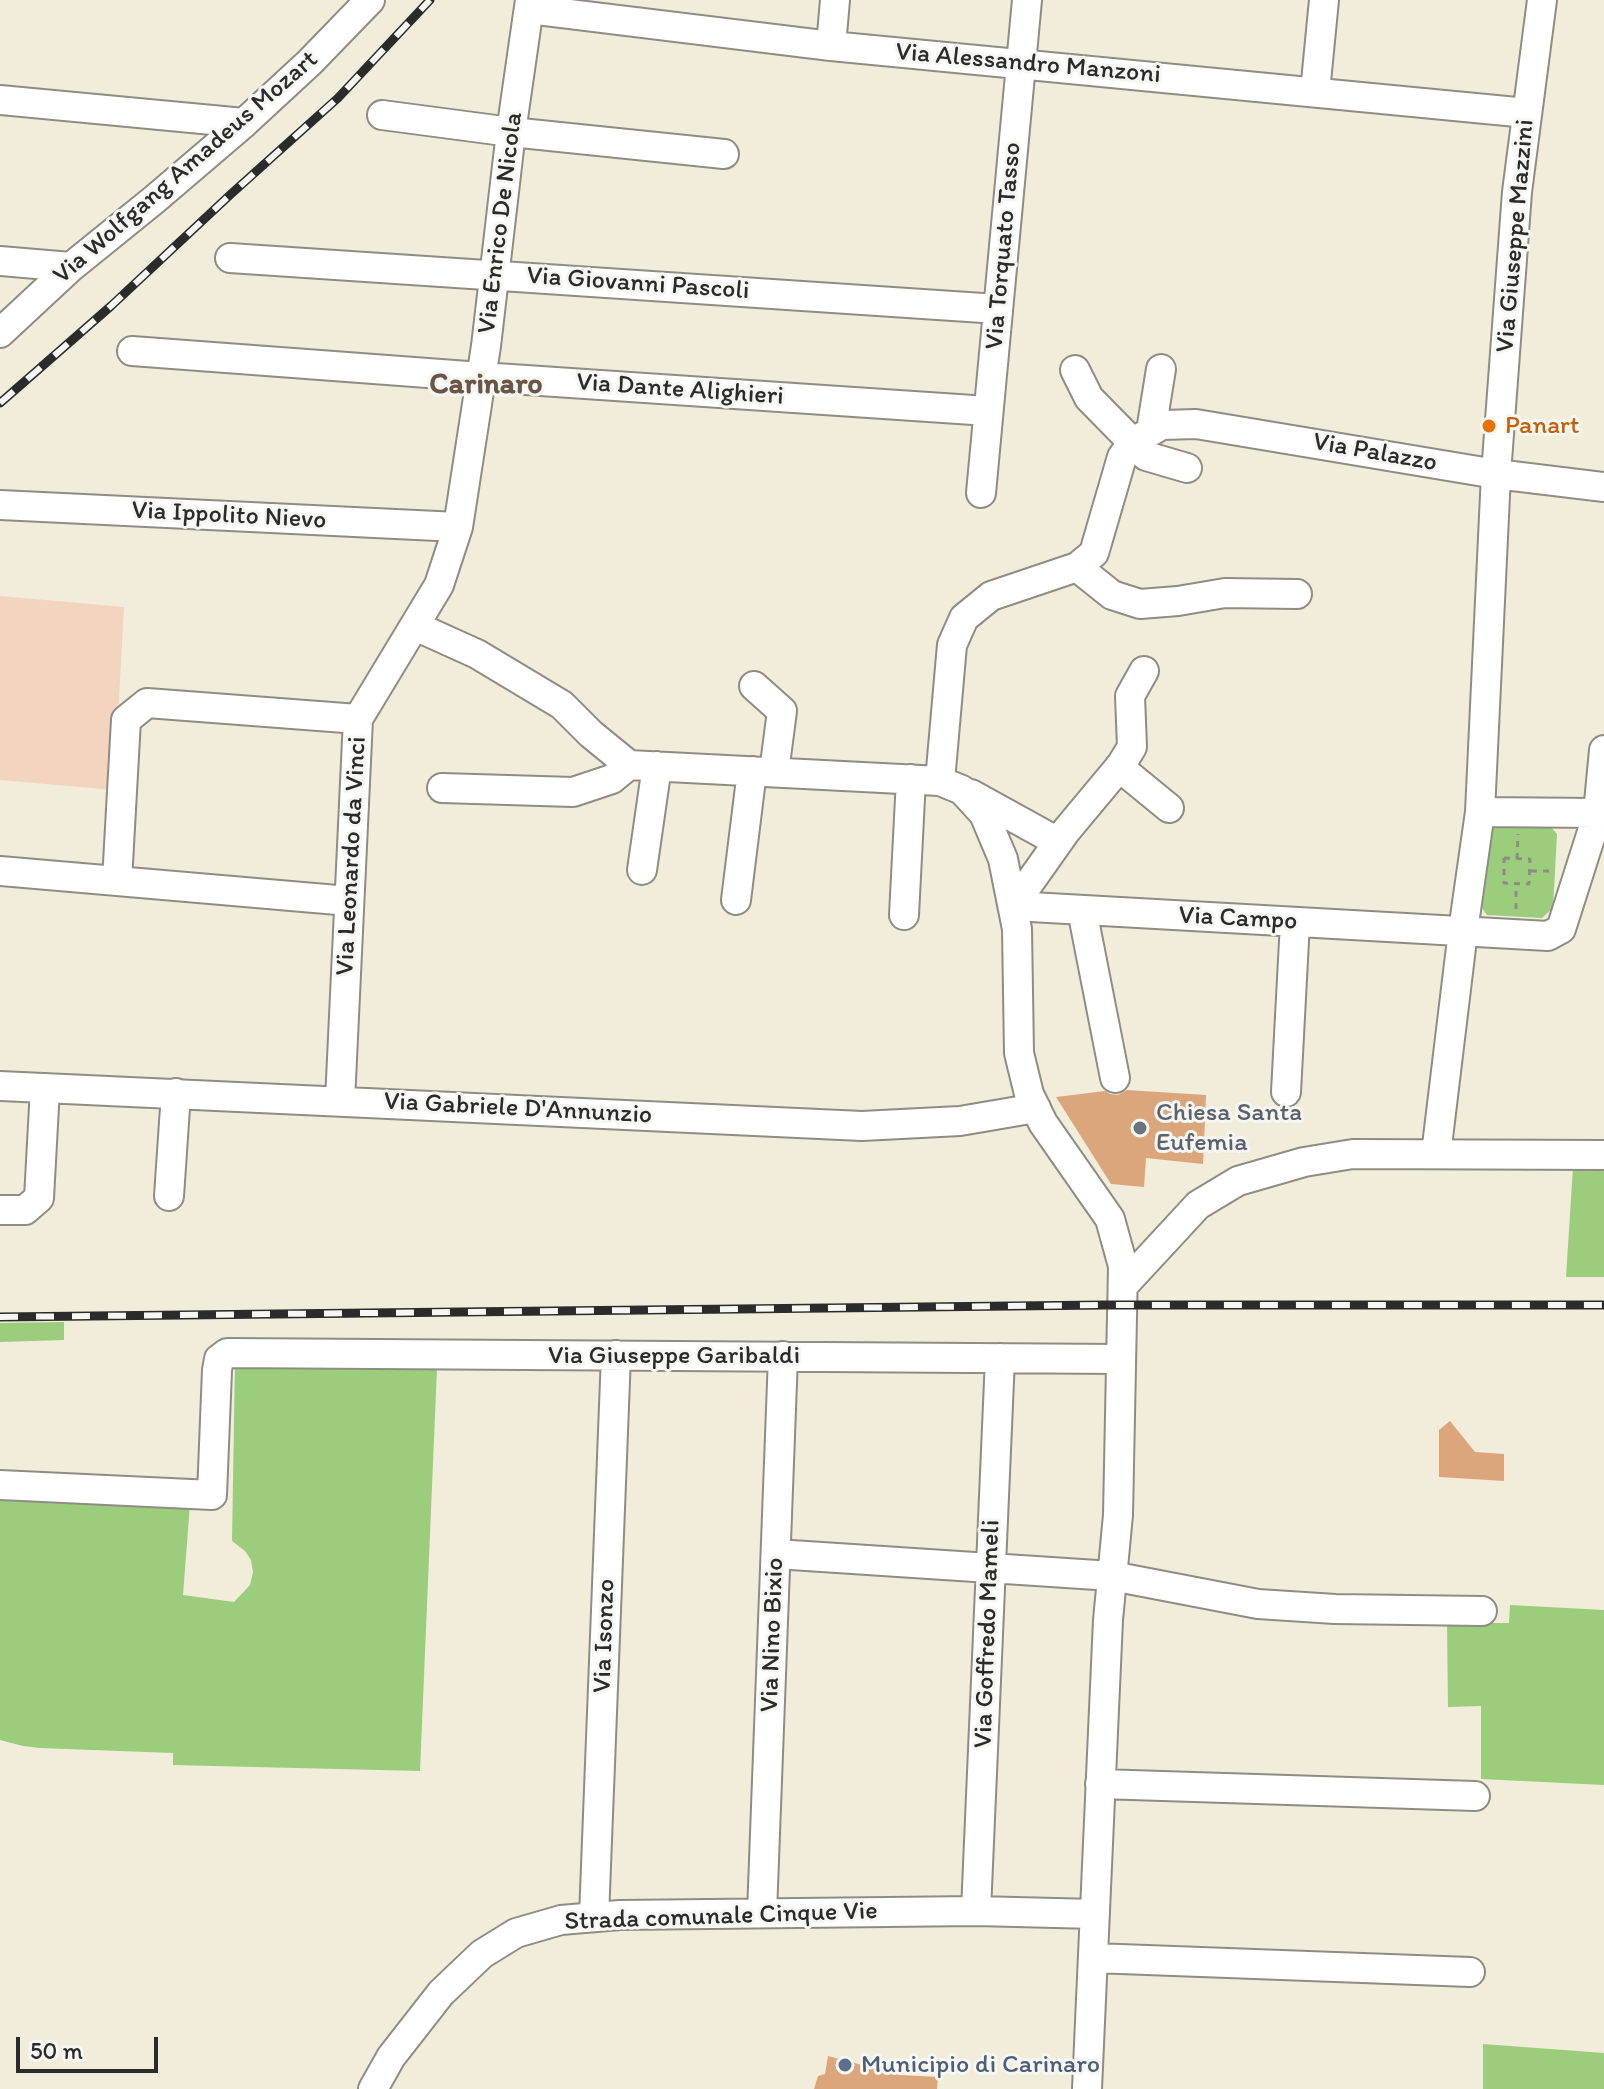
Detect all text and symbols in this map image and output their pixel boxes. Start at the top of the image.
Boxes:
street label: Via Alessandro Manzoni [894,37,1162,91]
street label: Via Wolfgang Amadeus Mozart [47,45,325,291]
street label: Via Enrico De Nicola [472,110,530,336]
street label: Via Giuseppe Mazzini [1490,118,1542,354]
street label: Via Torquato Tasso [979,141,1029,351]
street label: Via Giovanni Pascoli [526,261,750,307]
district label: Carinaro [429,367,543,403]
street label: Via Dante Alighieri [575,367,785,413]
place label: Panart [1505,410,1580,442]
marker: Panart [1480,417,1498,435]
street label: Via Palazzo [1311,427,1439,479]
street label: Via Ippolito Nievo [131,495,327,537]
street label: Via Leonardo da Vinci [330,736,374,976]
street label: Via Campo [1178,900,1298,938]
street label: Via Gabriele D'Annunzio [383,1086,653,1132]
place label: Chiesa Santa Eufemia [1156,1097,1302,1158]
marker: Chiesa Santa Eufemia [1131,1119,1149,1137]
street label: Via Giuseppe Garibaldi [548,1340,800,1372]
street label: Via Goffredo Mameli [968,1519,1008,1749]
street label: Via Nino Bixio [755,1557,791,1713]
street label: Via Isonzo [587,1578,623,1694]
street label: Strada comunale Cinque Vie [564,1896,878,1938]
scale bar [20,2021,162,2071]
text: 50 m [30,2036,83,2065]
place label: Municipio di Carinaro [861,2049,1100,2081]
marker: Municipio di Carinaro [836,2056,854,2074]

